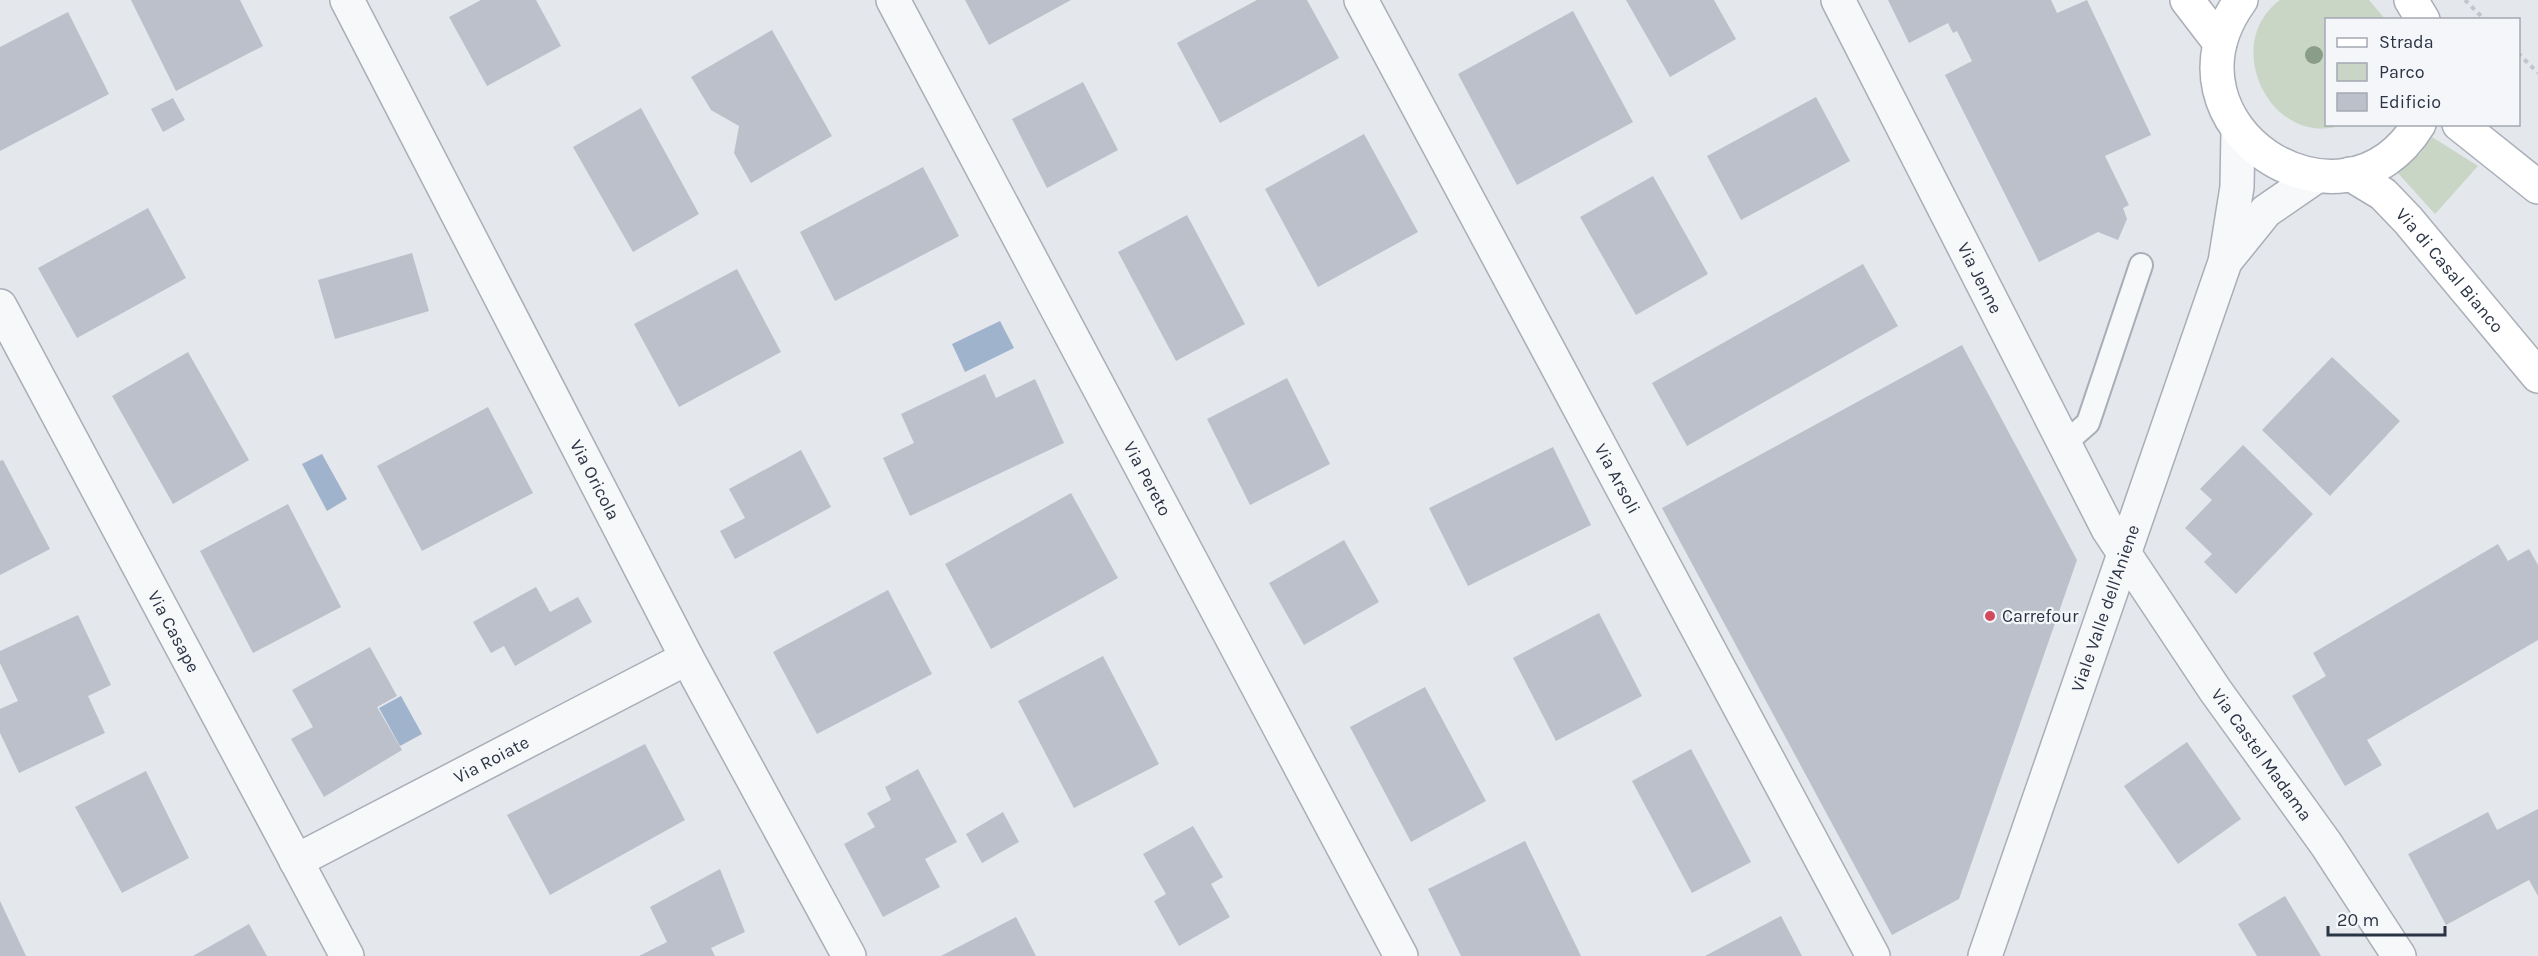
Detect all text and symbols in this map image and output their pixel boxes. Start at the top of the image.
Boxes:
legend [2325,18,2520,126]
text: Strada [2379,31,2434,53]
text: Parco [2379,61,2425,83]
text: Edificio [2379,91,2441,113]
street label: Via di Casal Bianco [2391,203,2508,337]
street label: Via Jenne [1952,238,2007,317]
street label: Via Oricola [565,436,625,524]
street label: Via Pereto [1119,438,1176,520]
street label: Via Arsoli [1590,440,1645,518]
street label: Viale Valle dell'Aniene [2066,522,2144,695]
street label: Via Casape [143,587,205,676]
place label: Carrefour [2002,605,2079,627]
marker: Carrefour [1983,609,1997,623]
street label: Via Castel Madama [2207,684,2317,825]
street label: Via Roiate [450,731,533,788]
scale bar [2328,899,2445,937]
text: 20 m [2337,909,2379,931]

